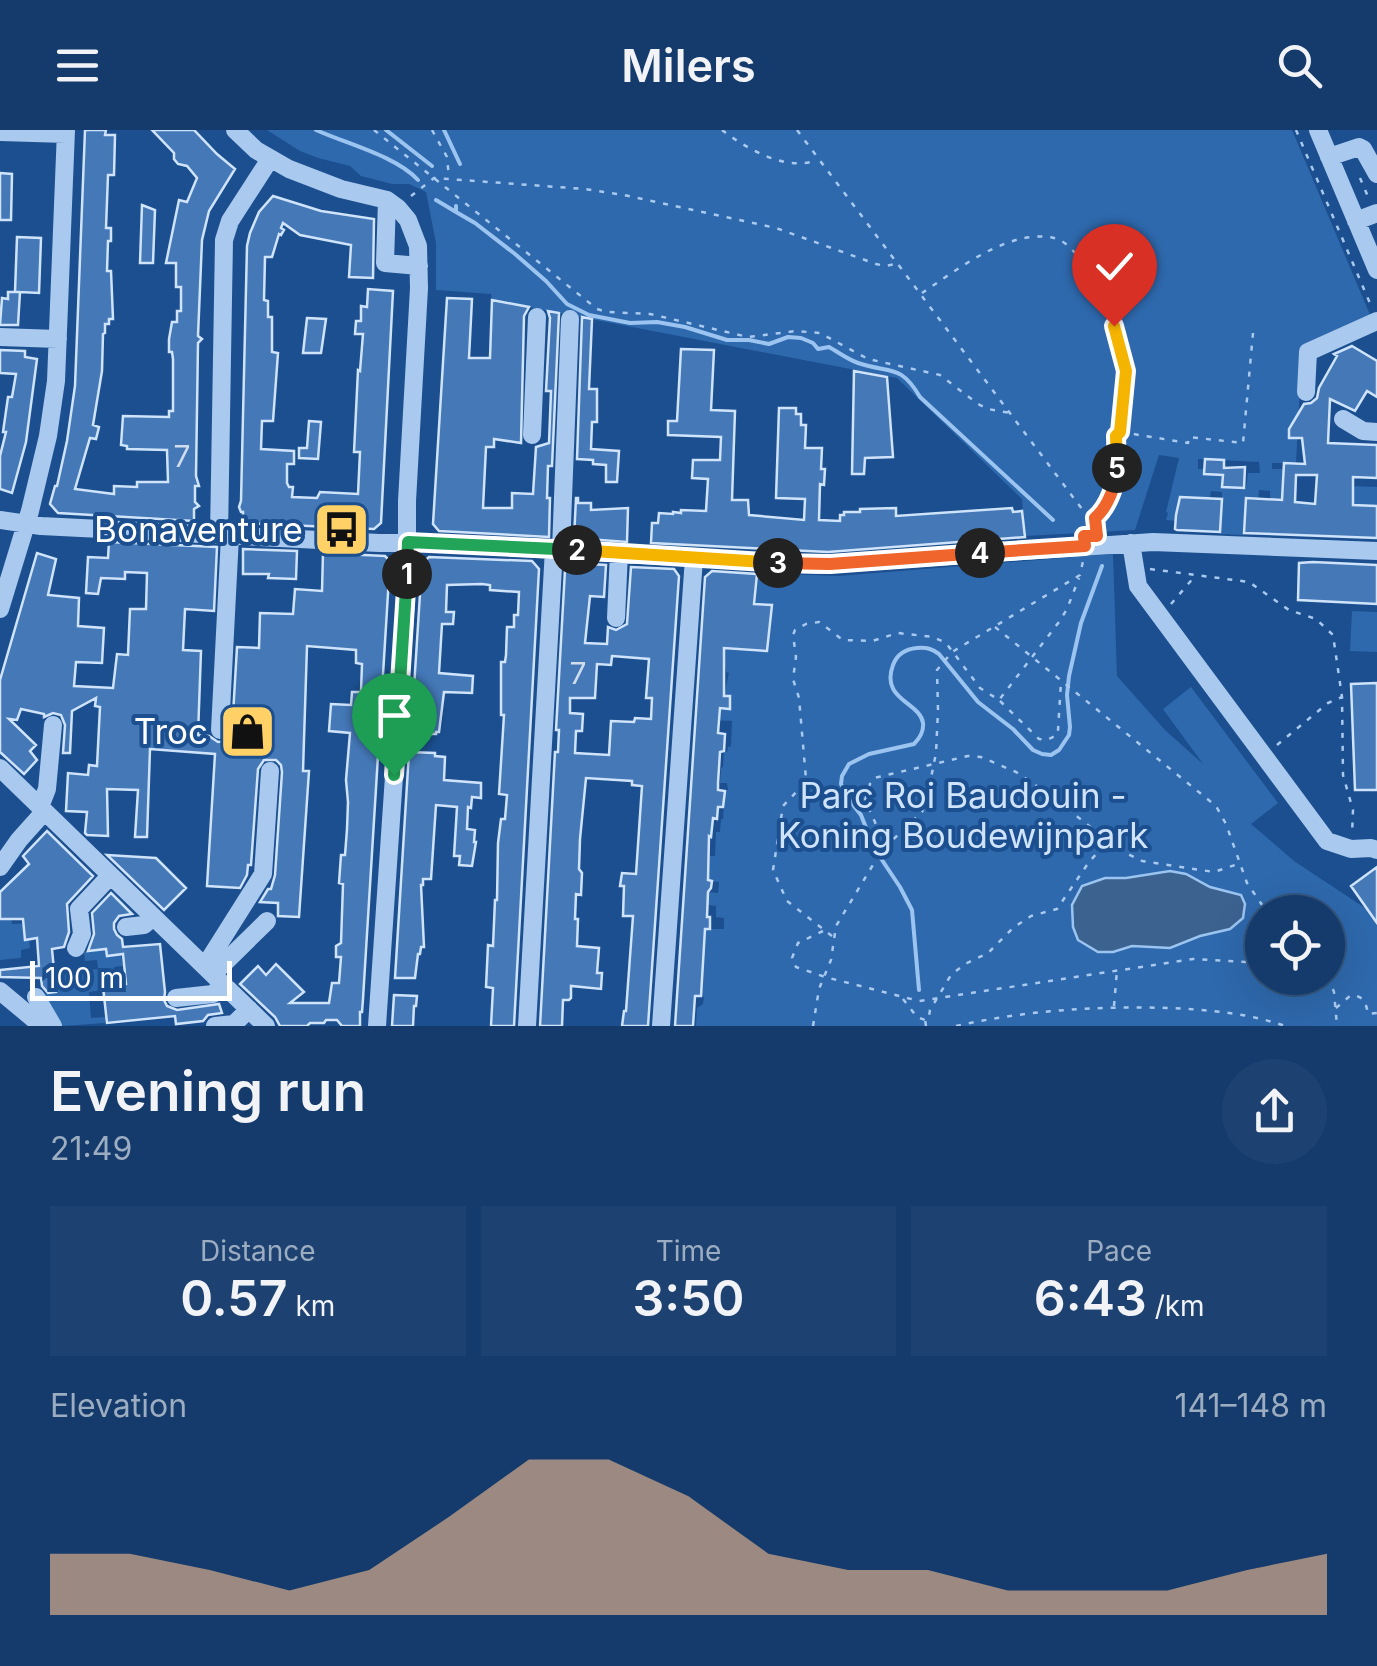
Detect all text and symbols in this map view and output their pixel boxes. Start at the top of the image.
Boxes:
icon: menu [50,38,105,93]
text: Milers [621,38,756,93]
icon: search [1272,38,1327,93]
pin [1072,224,1157,327]
icon: check [1087,239,1142,294]
house number: 7 [174,438,190,474]
pin: 5 [1092,443,1142,493]
text: 5 [1108,451,1126,485]
bus stop icon: Bonaventure [312,500,372,560]
place label: Bonaventure [94,508,303,550]
pin: 2 [552,525,602,575]
pin: 4 [955,528,1005,578]
text: 2 [568,533,586,567]
text: 4 [971,536,989,570]
pin: 3 [753,538,803,588]
text: 3 [769,546,787,580]
pin: 1 [382,549,432,599]
text: 1 [401,557,413,591]
house number: 7 [570,655,586,691]
pin [352,673,437,776]
icon: arrive [367,688,422,743]
shop icon: Troc [217,702,277,762]
place label: Troc [134,710,208,752]
park label: Parc Roi Baudouin - Koning Boudewijnpark [778,774,1148,856]
map controls [1245,895,1345,995]
button: locate [1245,895,1345,995]
scale bar [30,956,232,1000]
text: 100 m [45,961,124,995]
text: Evening run [50,1058,366,1124]
button: share [1222,1059,1327,1164]
text: 21:49 [50,1129,132,1168]
text: Distance [200,1234,316,1268]
text: Time [656,1234,721,1268]
text: Pace [1086,1234,1152,1268]
text: 0.57 [180,1268,288,1328]
text: 3:50 [632,1268,745,1328]
text: 6:43 [1034,1268,1147,1328]
text: km [288,1289,335,1323]
text: /km [1147,1289,1205,1323]
text: Elevation [50,1386,187,1425]
text: 141–148 m [1174,1386,1327,1425]

